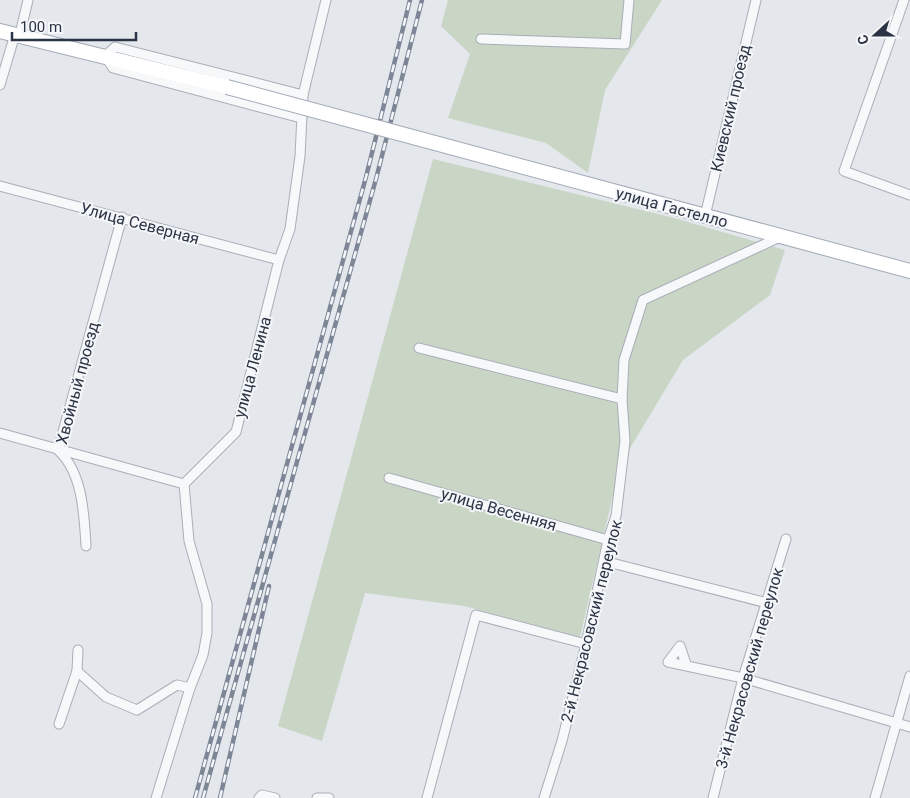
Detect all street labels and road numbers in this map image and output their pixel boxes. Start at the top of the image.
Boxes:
street label: Киевский проезд [707,42,754,174]
street label: улица Гастелло [614,183,730,232]
street label: Улица Северная [78,198,201,248]
street label: улица Ленина [230,314,275,420]
street label: Хвойный проезд [52,319,103,446]
street label: улица Весенняя [439,484,559,535]
street label: 2-й Некрасовский переулок [557,517,626,724]
street label: 3-й Некрасовский переулок [712,565,787,771]

